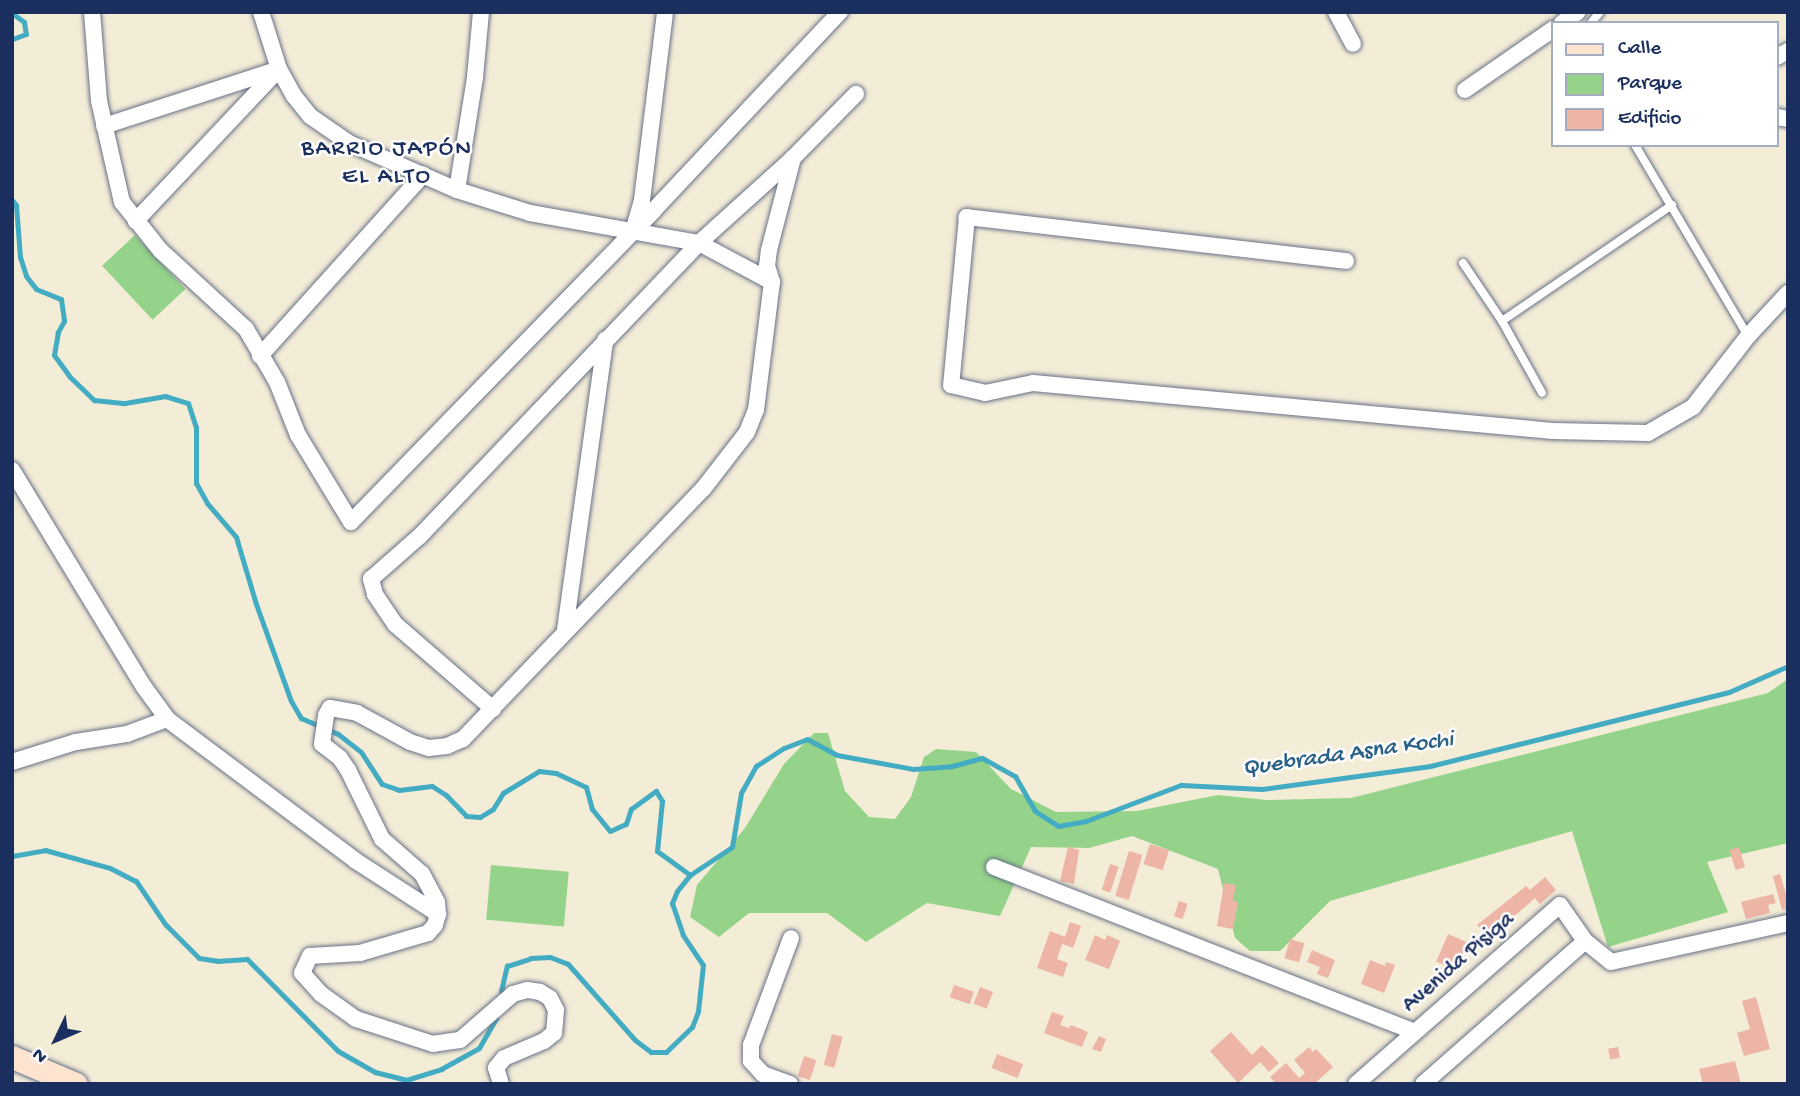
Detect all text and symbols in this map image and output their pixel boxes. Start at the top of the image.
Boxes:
legend [1552,21,1779,147]
text: Calle [1618,37,1661,62]
text: Parque [1618,72,1682,97]
text: Edificio [1618,107,1682,132]
district label: BARRIO JAPÓN EL ALTO [303,136,471,192]
water label: Quebrada Asna Kochi [1241,726,1455,784]
street label: Avenida Pisiga [1397,907,1521,1019]
north arrow [21,1005,91,1075]
text: N [28,1042,53,1067]

